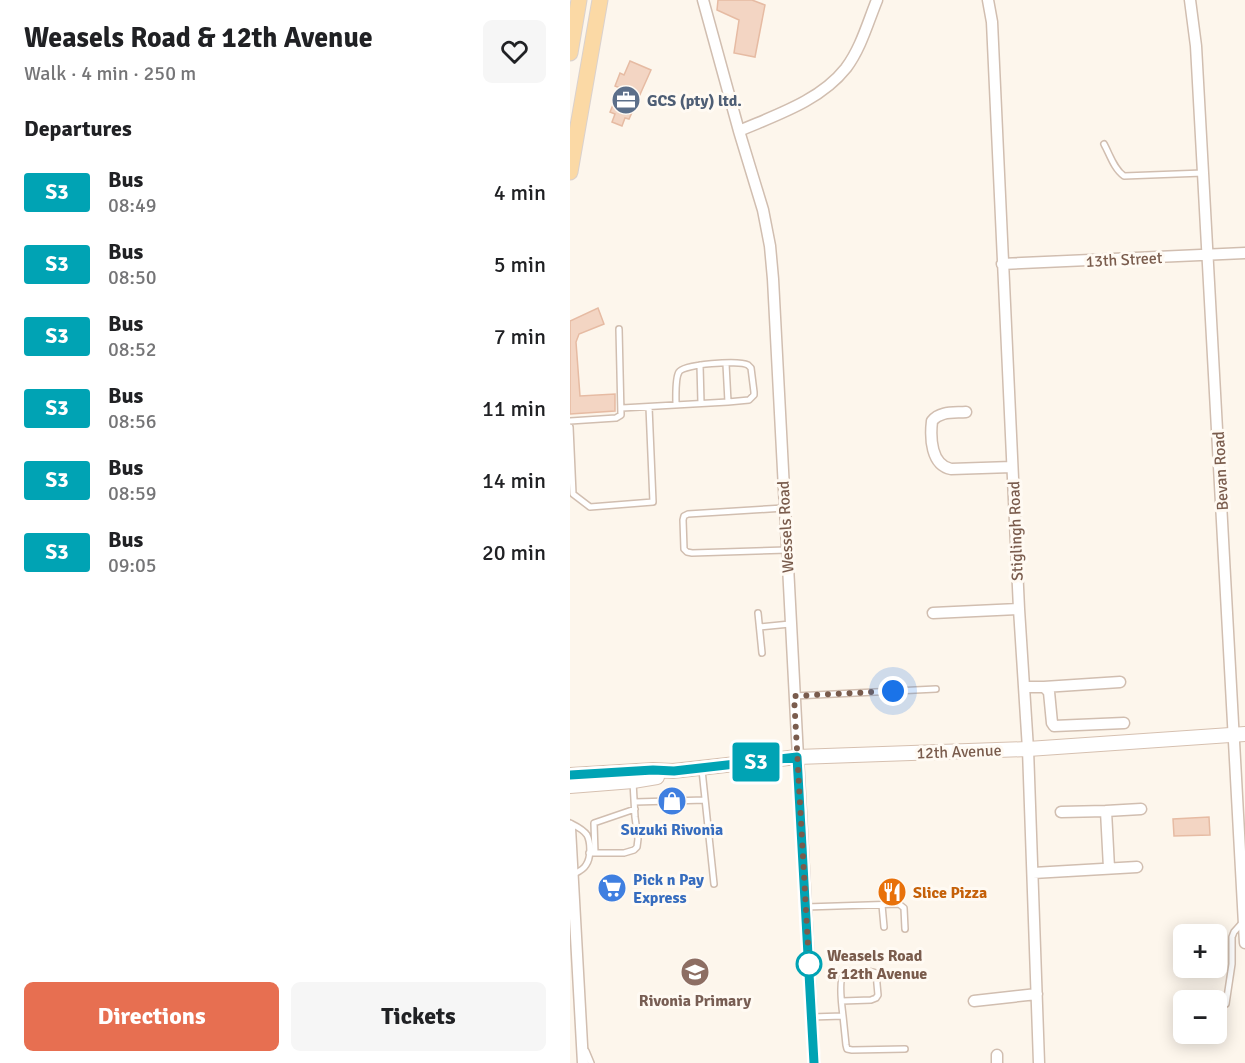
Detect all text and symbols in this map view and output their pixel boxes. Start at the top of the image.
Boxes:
button: heart [483,20,546,83]
text: Weasels Road & 12th Avenue [24,21,373,55]
text: Walk · 4 min · 250 m [24,61,196,86]
office icon: GCS (pty) ltd. [610,84,642,116]
place label: GCS (pty) ltd. [647,91,742,111]
text: Departures [24,115,132,142]
text: Bus [108,166,143,193]
text: S3 [45,179,69,205]
text: 4 min [494,179,546,206]
text: 08:49 [108,193,157,218]
text: Bus [108,238,143,265]
street label: 13th Street [1085,248,1163,272]
text: S3 [45,251,69,277]
text: 5 min [494,251,546,278]
text: 08:50 [108,265,157,290]
text: Bus [108,310,143,337]
text: S3 [45,323,69,349]
text: 7 min [494,323,546,350]
text: 08:52 [108,337,157,362]
text: Bus [108,382,143,409]
text: S3 [45,395,69,421]
text: 11 min [482,395,546,422]
text: 08:56 [108,409,157,434]
street label: Bevan Road [1209,431,1233,511]
text: Bus [108,454,143,481]
text: S3 [45,467,69,493]
text: 14 min [482,467,546,494]
street label: Wessels Road [774,480,798,574]
text: 08:59 [108,481,157,506]
street label: Stiglingh Road [1004,481,1028,581]
text: Bus [108,526,143,553]
text: S3 [45,539,69,565]
text: 20 min [482,539,546,566]
text: 09:05 [108,553,157,578]
your location [878,676,908,706]
street label: 12th Avenue [916,741,1002,763]
line badge: S3 [729,742,783,782]
text: S3 [744,749,768,775]
shop icon: Suzuki Rivonia [656,785,688,817]
place label: Suzuki Rivonia [621,820,723,840]
place label: Pick n Pay Express [633,870,704,908]
supermarket icon: Pick n Pay Express [596,872,628,904]
restaurant icon: Slice Pizza [876,876,908,908]
place label: Slice Pizza [913,883,987,903]
map controls [1173,924,1227,1044]
button: + [1173,924,1227,978]
place label: Weasels Road & 12th Avenue [827,946,927,984]
marker: Weasels Road & 12th Avenue [796,951,822,977]
school or university icon: Rivonia Primary [679,956,711,988]
button: Directions [24,982,279,1051]
button: Tickets [291,982,546,1051]
button: − [1173,990,1227,1044]
place label: Rivonia Primary [639,991,751,1011]

